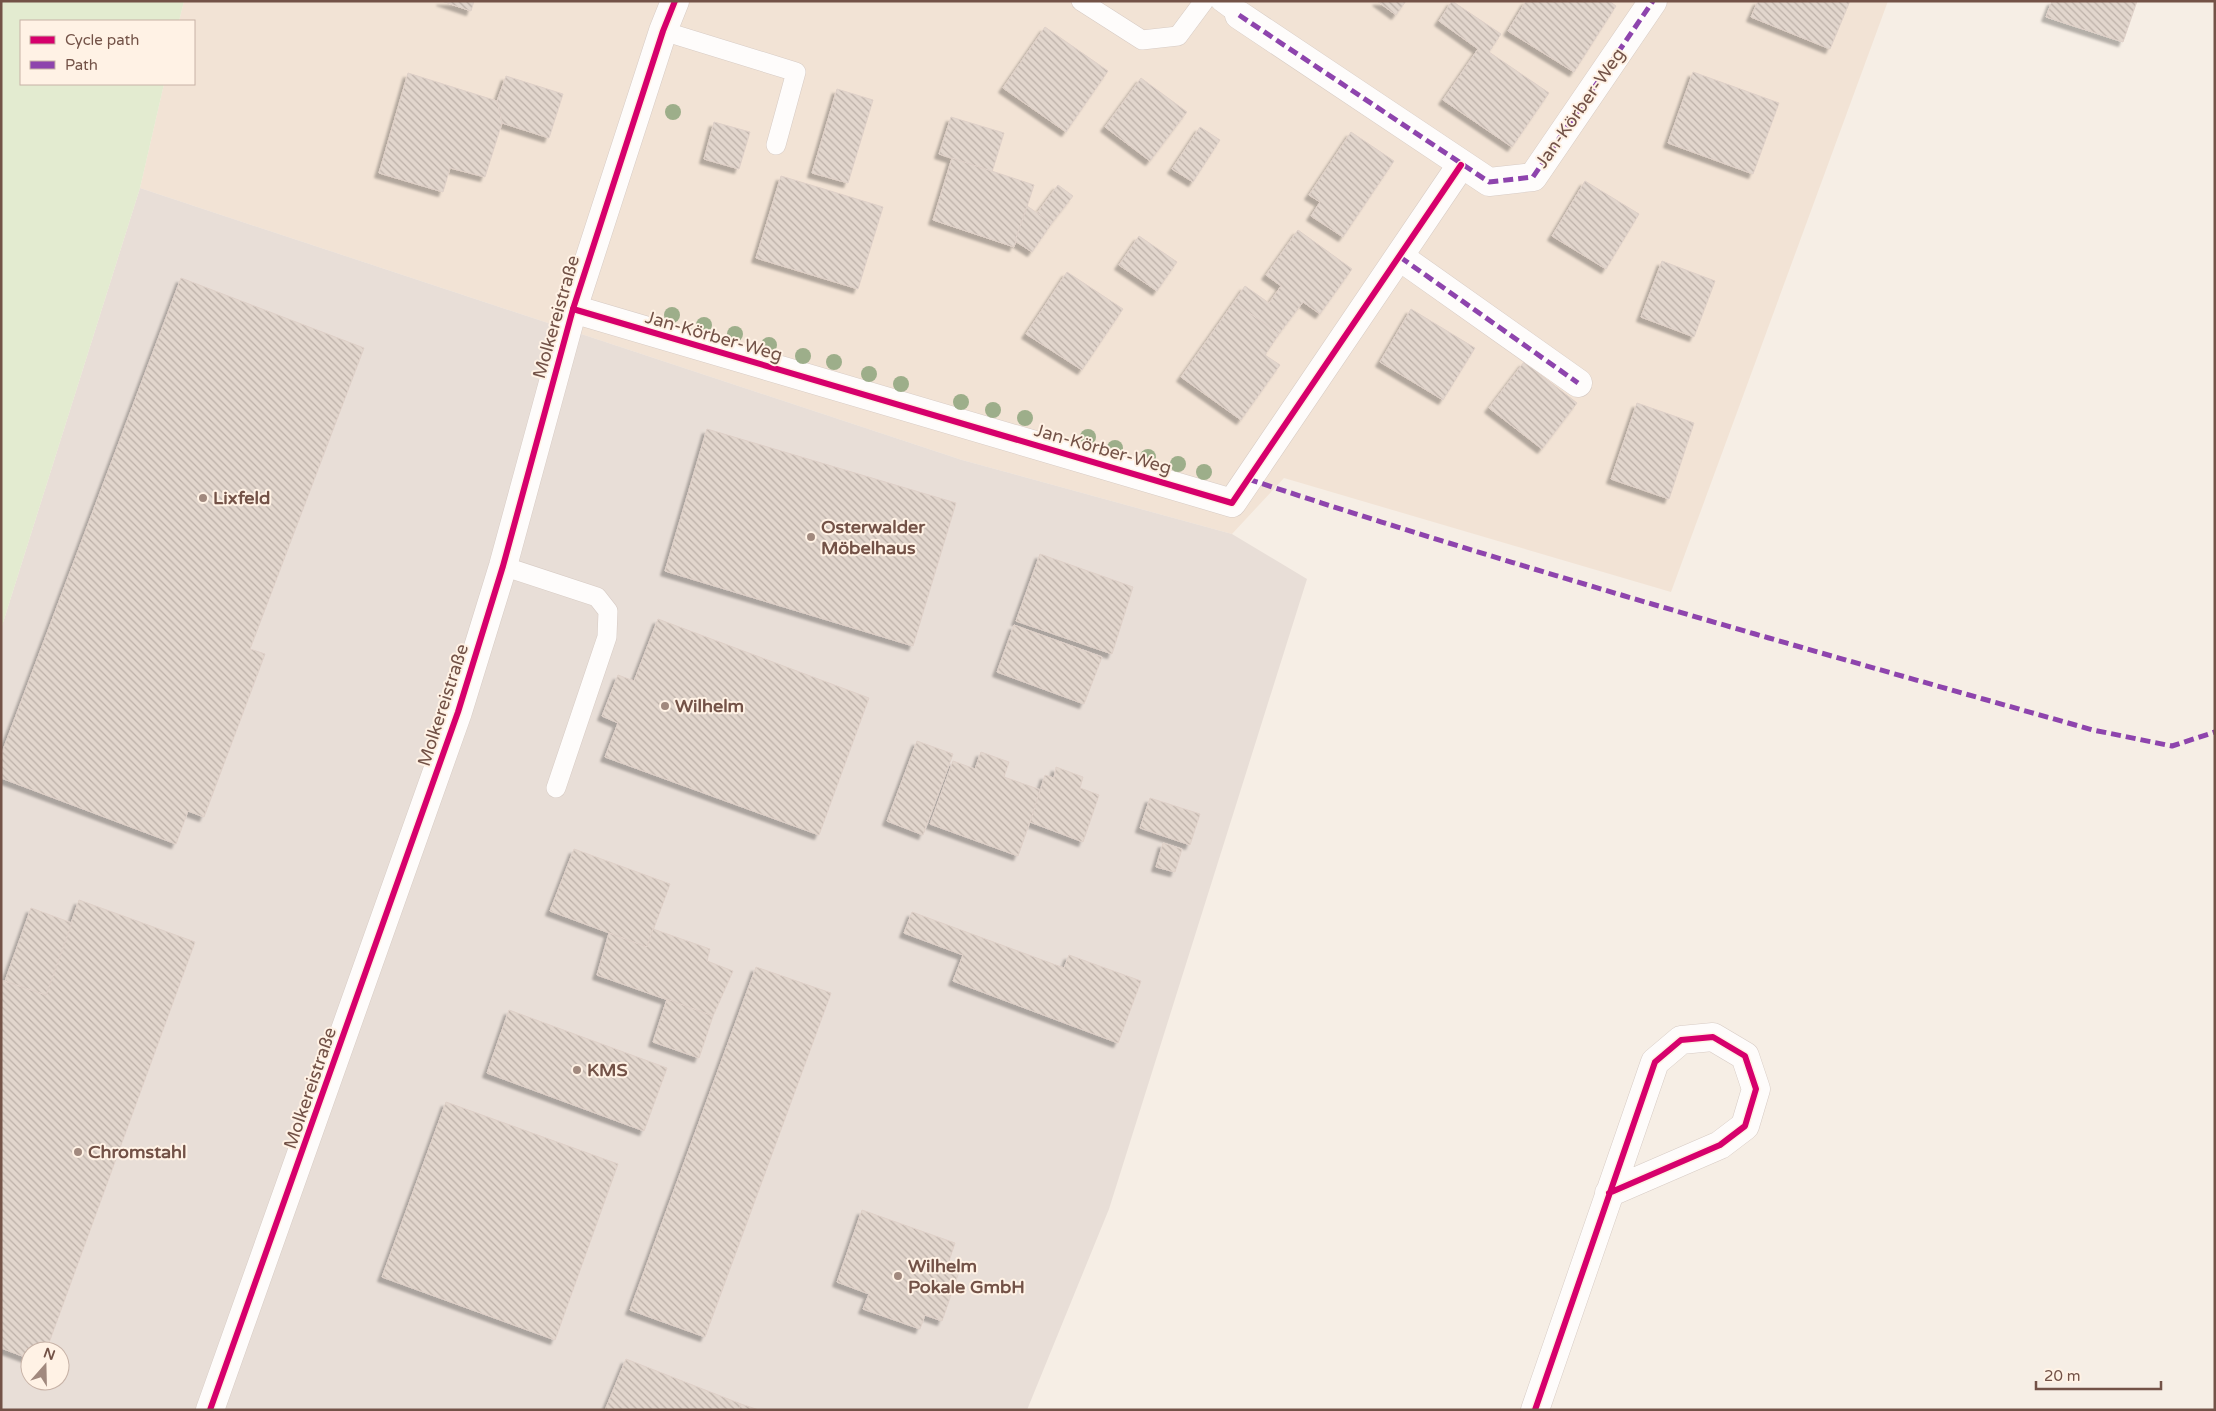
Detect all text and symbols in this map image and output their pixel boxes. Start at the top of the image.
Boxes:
legend [20,20,195,85]
text: Cycle path [65,31,139,49]
street label: Jan-Körber-Weg [1530,44,1630,172]
text: Path [65,56,98,74]
street label: Molkereistraße [528,253,584,381]
street label: Jan-Körber-Weg [643,306,785,366]
street label: Jan-Körber-Weg [1032,419,1174,479]
place label: Lixfeld [213,487,270,509]
marker: Lixfeld [197,492,209,504]
place label: Osterwalder Möbelhaus [821,516,926,559]
marker: Osterwalder Möbelhaus [805,531,817,543]
street label: Molkereistraße [413,641,473,769]
place label: Wilhelm [675,695,744,717]
marker: Wilhelm [659,700,671,712]
street label: Molkereistraße [279,1024,341,1152]
place label: KMS [587,1059,628,1081]
marker: KMS [571,1064,583,1076]
place label: Chromstahl [88,1141,187,1163]
marker: Chromstahl [72,1146,84,1158]
place label: Wilhelm Pokale GmbH [908,1255,1025,1298]
marker: Wilhelm Pokale GmbH [892,1270,904,1282]
north arrow [20,1341,70,1391]
text: N [41,1344,57,1364]
scale bar [2036,1358,2161,1390]
text: 20 m [2044,1367,2081,1385]

